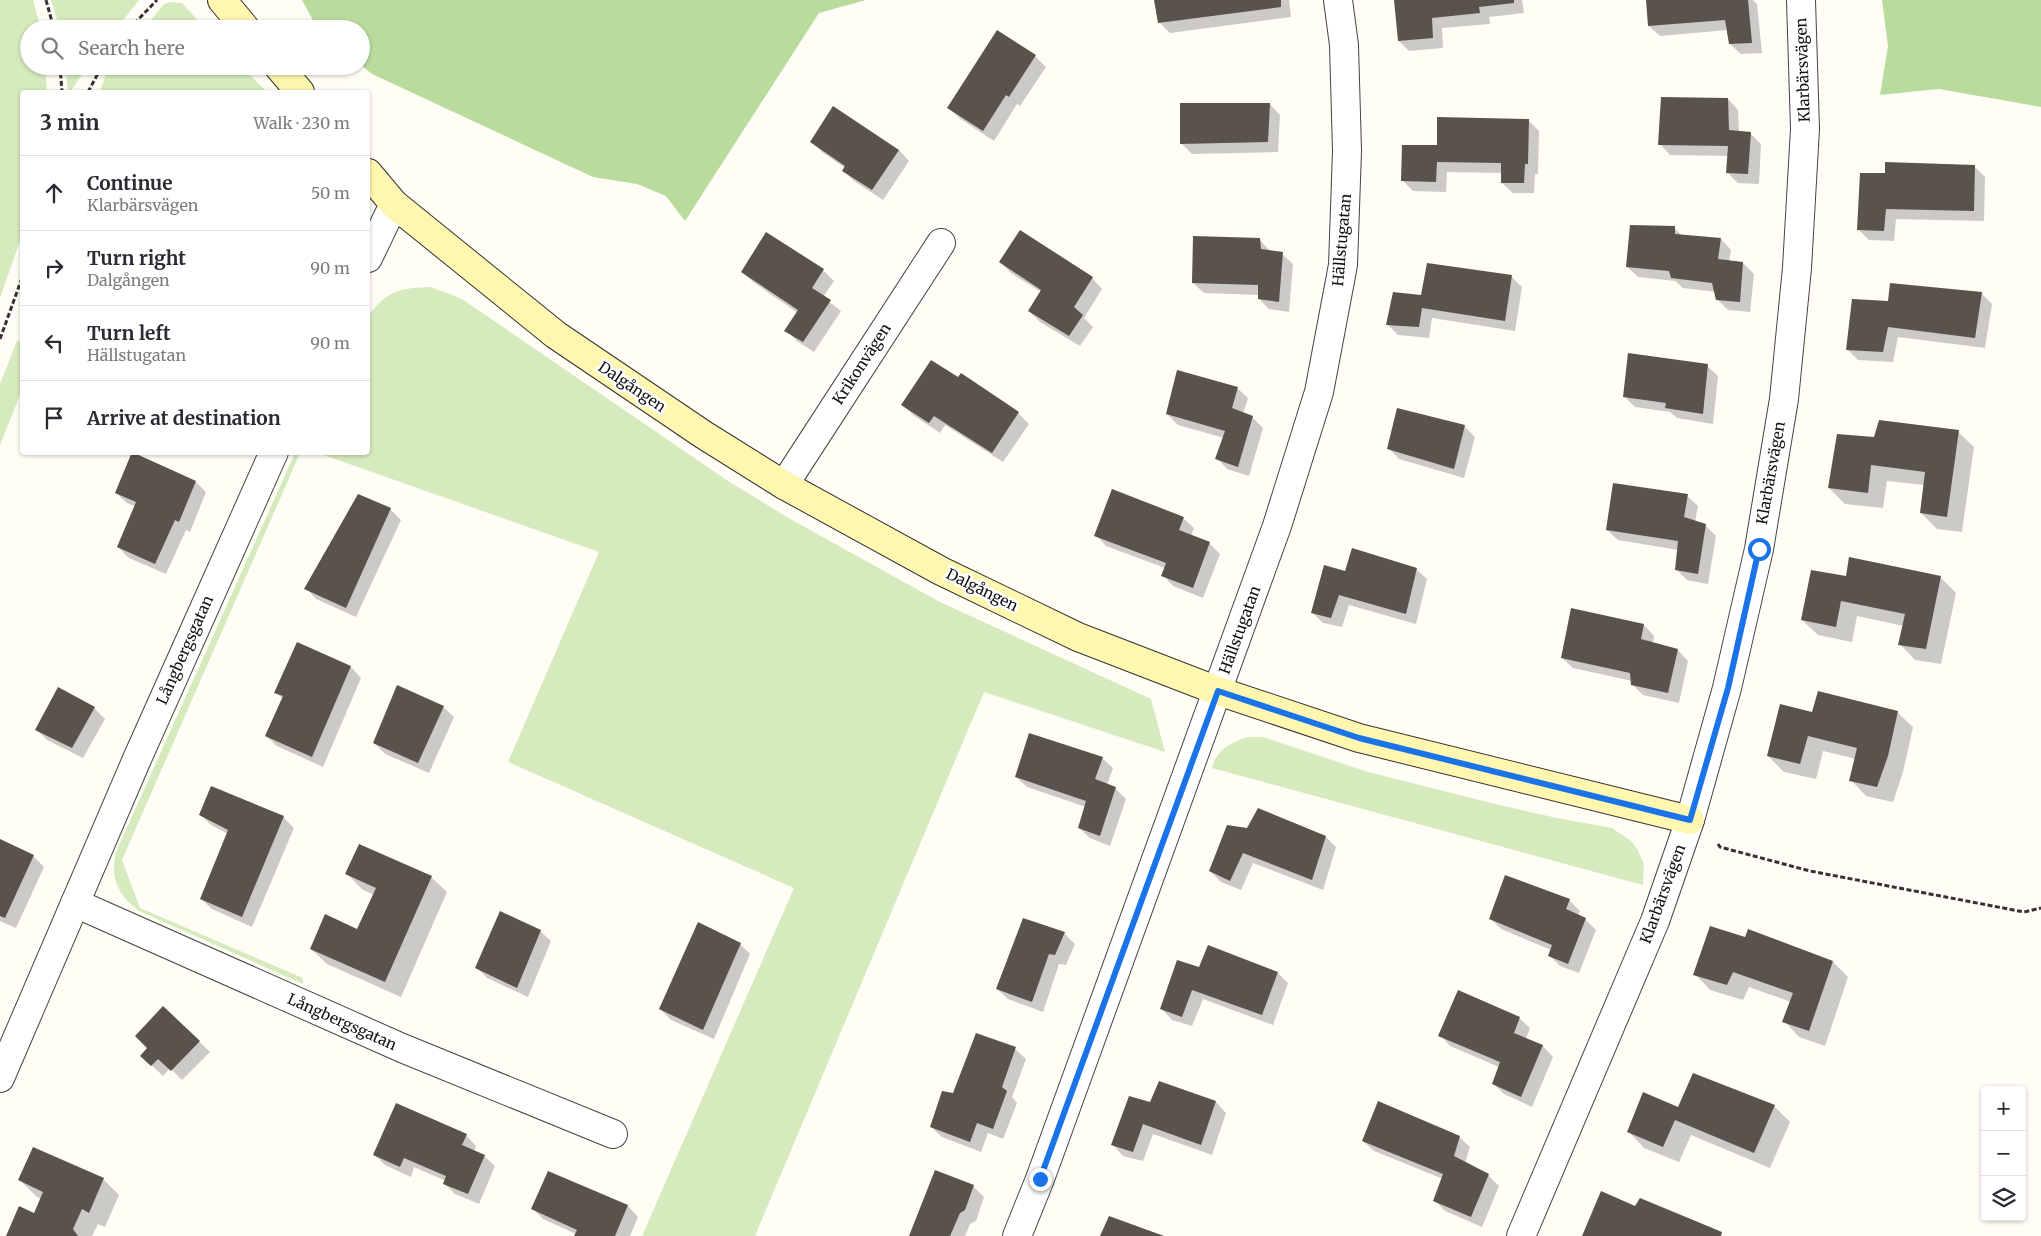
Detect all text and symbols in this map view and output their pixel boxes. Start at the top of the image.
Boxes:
street label: Klarbärsvägen [1791,17,1814,123]
search box [20,20,370,75]
icon: search [38,34,66,62]
text: Search here [78,36,185,60]
text: 3 min [40,109,99,136]
text: Walk · 230 m [254,113,350,133]
text: Continue [87,171,173,195]
icon: ahead [40,179,68,207]
text: 50 m [311,183,350,203]
street label: Hällstugatan [1328,193,1355,287]
text: Klarbärsvägen [87,195,198,215]
text: Turn right [87,246,186,270]
icon: right [40,254,68,282]
text: 90 m [310,258,350,278]
text: Dalgången [87,270,170,290]
street label: Krikonvägen [828,320,895,408]
text: Turn left [87,321,171,345]
icon: left [40,329,68,357]
text: 90 m [310,333,350,353]
text: Hällstugatan [87,345,186,365]
street label: Dalgången [595,357,670,416]
icon: arrive [40,404,68,432]
text: Arrive at destination [87,406,281,430]
street label: Klarbärsvägen [1752,420,1789,526]
route start [1748,538,1771,561]
street label: Dalgången [943,564,1021,615]
street label: Hällstugatan [1215,583,1264,677]
street label: Långbergsgatan [152,592,217,707]
street label: Klarbärsvägen [1636,841,1689,946]
street label: Långbergsgatan [285,989,400,1054]
map controls [1981,1086,2026,1221]
button: + [1981,1086,2026,1131]
button: − [1981,1131,2026,1176]
route end [1029,1168,1052,1191]
button: layers [1981,1176,2026,1221]

